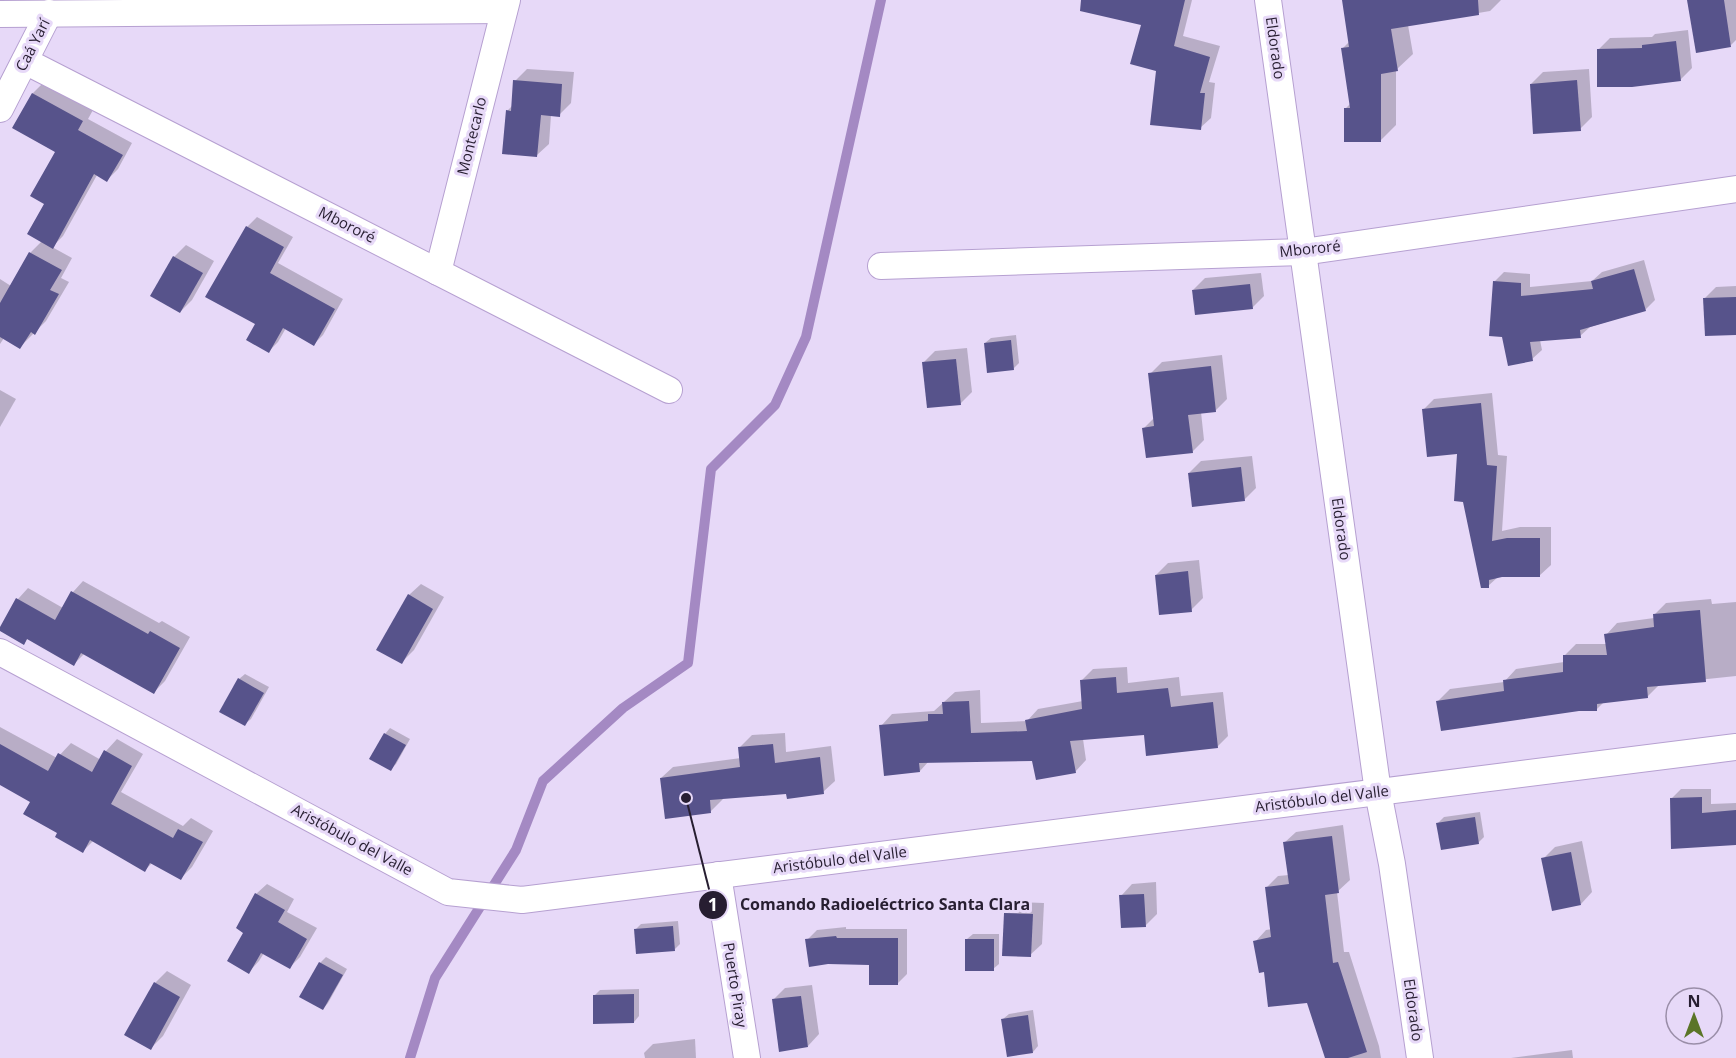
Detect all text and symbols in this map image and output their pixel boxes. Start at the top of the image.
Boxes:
street label: Caá Yarí [10,14,54,74]
street label: Eldorado [1262,15,1290,80]
street label: Montecarlo [452,95,490,177]
street label: Mbororé [316,201,379,247]
street label: Mbororé [1278,235,1341,261]
street label: Eldorado [1328,496,1356,561]
street label: Aristóbulo del Valle [1254,780,1390,816]
street label: Aristóbulo del Valle [288,799,417,880]
street label: Aristóbulo del Valle [772,841,908,877]
callout: Comando Radioeléctrico Santa Clara [698,888,1042,922]
text: 1 [708,892,718,916]
text: Comando Radioeléctrico Santa Clara [740,893,1030,915]
street label: Puerto Piray [719,941,753,1029]
street label: Eldorado [1400,977,1428,1042]
north arrow [1664,986,1724,1046]
text: N [1687,990,1701,1012]

